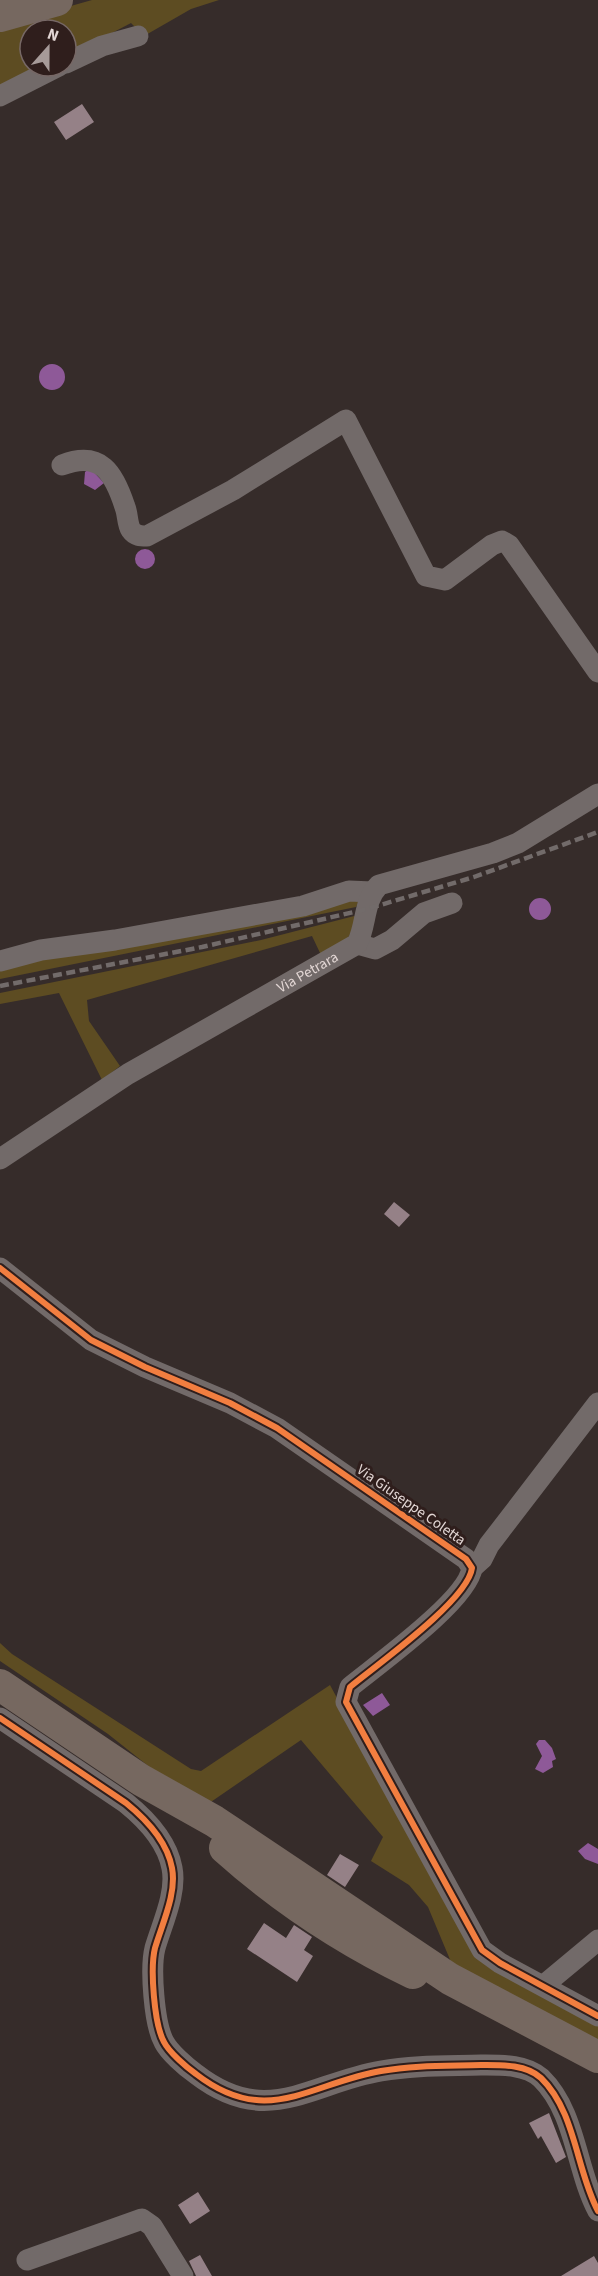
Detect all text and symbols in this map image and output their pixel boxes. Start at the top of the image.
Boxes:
north arrow [18,18,78,78]
text: N [44,23,62,47]
street label: Via Petrara [273,946,342,998]
street label: Via Giuseppe Coletta [352,1459,470,1551]

